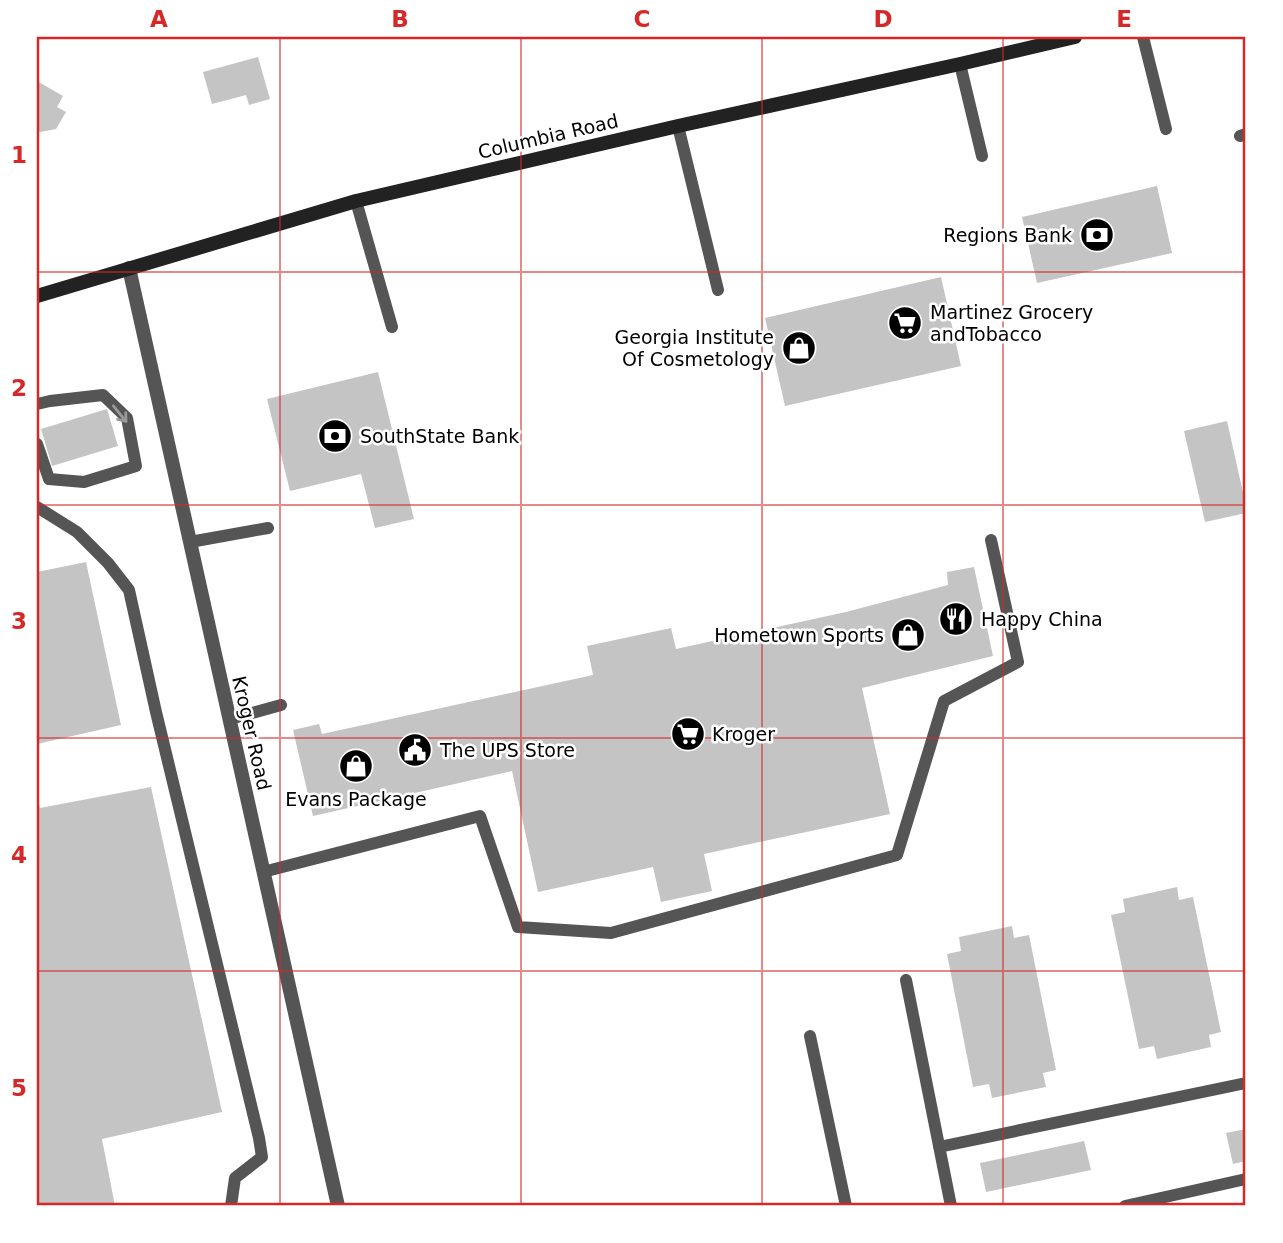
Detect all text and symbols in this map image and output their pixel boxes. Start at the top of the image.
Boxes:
text: A [150,6,168,32]
text: B [391,6,409,32]
text: C [634,6,650,32]
text: D [873,6,893,32]
text: E [1116,6,1132,32]
street label: Columbia Road [476,109,620,163]
text: 1 [11,142,27,168]
bank icon: Regions Bank [1078,216,1116,254]
place label: Regions Bank [943,224,1072,246]
place label: Martinez Grocery andTobacco [930,301,1093,345]
supermarket icon: Martinez Grocery andTobacco [886,304,924,342]
place label: Georgia Institute Of Cosmetology [615,326,774,370]
shop icon: Georgia Institute Of Cosmetology [780,329,818,367]
text: 2 [11,375,27,401]
one-way arrow [113,404,128,422]
bank icon: SouthState Bank [316,417,354,455]
place label: SouthState Bank [360,425,519,447]
restaurant icon: Happy China [937,600,975,638]
text: 3 [11,608,27,634]
place label: Happy China [981,608,1103,630]
shop icon: Hometown Sports [889,616,927,654]
place label: Hometown Sports [714,624,884,646]
street label: Kroger Road [228,674,276,792]
supermarket icon: Kroger [669,715,707,753]
place label: Kroger [712,723,775,745]
public building icon: The UPS Store [396,731,434,769]
place label: The UPS Store [439,739,575,761]
shop icon: Evans Package [337,747,375,785]
place label: Evans Package [285,788,427,810]
text: 4 [11,842,27,868]
text: 5 [11,1075,27,1101]

